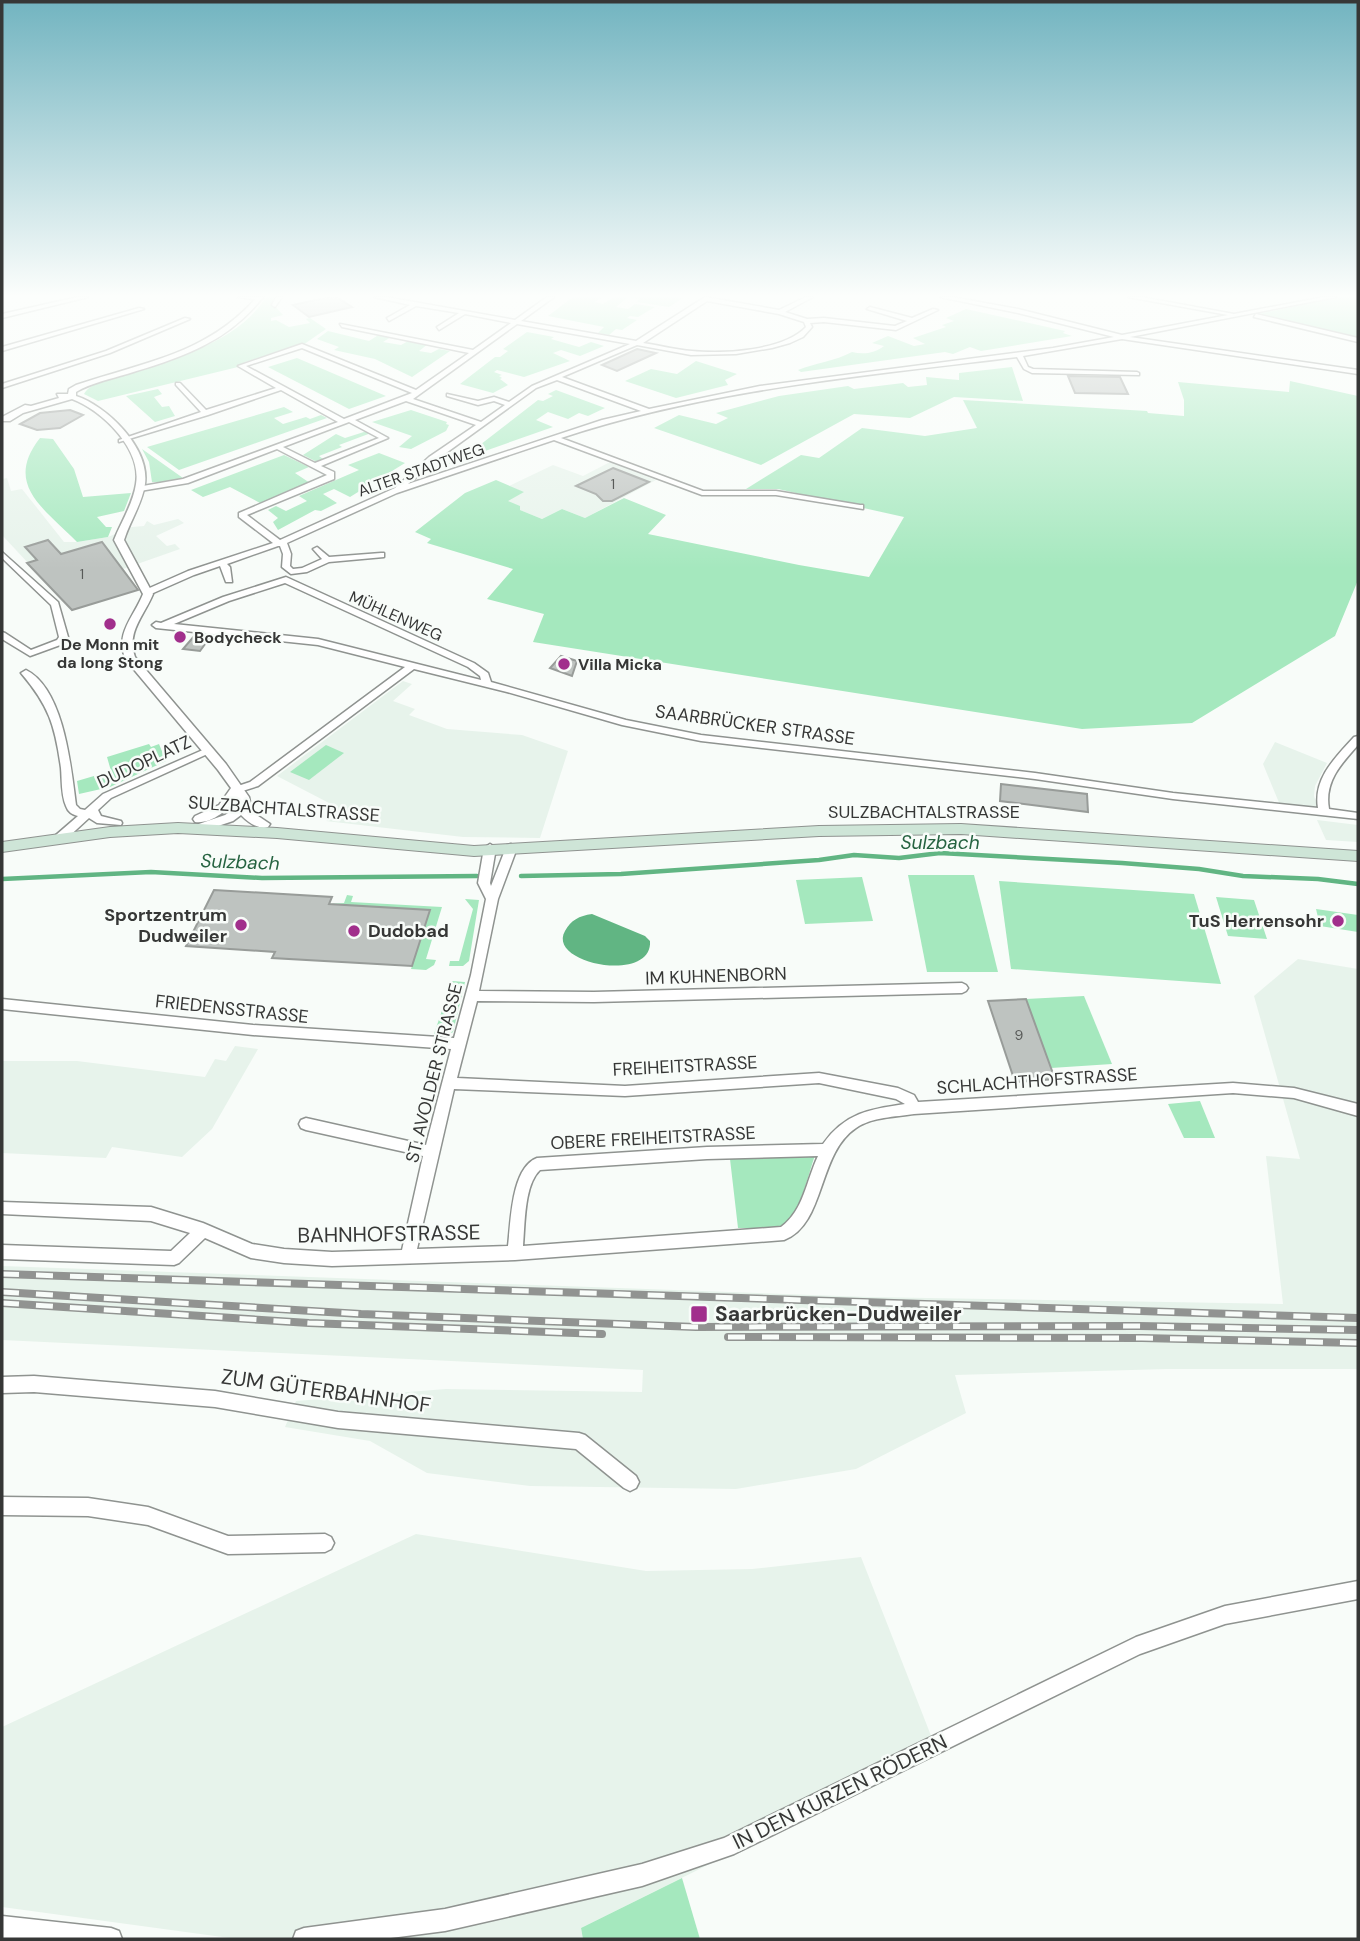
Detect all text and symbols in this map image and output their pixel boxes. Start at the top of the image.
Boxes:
street label: ALTER STADTWEG [355,439,487,501]
house number: 1 [611,475,615,493]
house number: 1 [80,565,84,583]
street label: MÜHLENWEG [346,586,446,646]
marker: De Monn mit da long Stong [102,616,118,632]
place label: Bodycheck [194,627,282,648]
marker: Bodycheck [172,629,188,645]
place label: De Monn mit da long Stong [57,634,163,673]
place label: Villa Micka [578,654,662,675]
marker: Villa Micka [556,656,572,672]
street label: SAARBRÜCKER STRASSE [654,699,856,751]
street label: DUDOPLATZ [93,730,195,794]
street label: SULZBACHTALSTRASSE [187,790,381,828]
street label: SULZBACHTALSTRASSE [828,800,1020,824]
water label: Sulzbach [900,830,980,855]
water label: Sulzbach [200,848,280,876]
place label: Sportzentrum Dudweiler [104,903,227,948]
place label: TuS Herrensohr [1189,909,1324,933]
marker: TuS Herrensohr [1330,913,1346,929]
marker: Sportzentrum Dudweiler [233,917,249,933]
place label: Dudobad [368,919,449,943]
marker: Dudobad [346,923,362,939]
street label: IM KUHNENBORN [645,962,787,990]
street label: ST. AVOLDER STRASSE [400,981,468,1165]
street label: FRIEDENSSTRASSE [154,989,310,1029]
house number: 9 [1015,1026,1024,1044]
street label: FREIHEITSTRASSE [612,1050,758,1082]
street label: SCHLACHTHOFSTRASSE [936,1062,1138,1100]
street label: OBERE FREIHEITSTRASSE [550,1121,756,1155]
street label: BAHNHOFSTRASSE [297,1218,481,1250]
place label: Saarbrücken-Dudweiler [715,1300,962,1328]
marker: Saarbrücken-Dudweiler [689,1304,709,1324]
street label: ZUM GÜTERBAHNHOF [220,1362,432,1420]
street label: IN DEN KURZEN RÖDERN [728,1728,952,1856]

